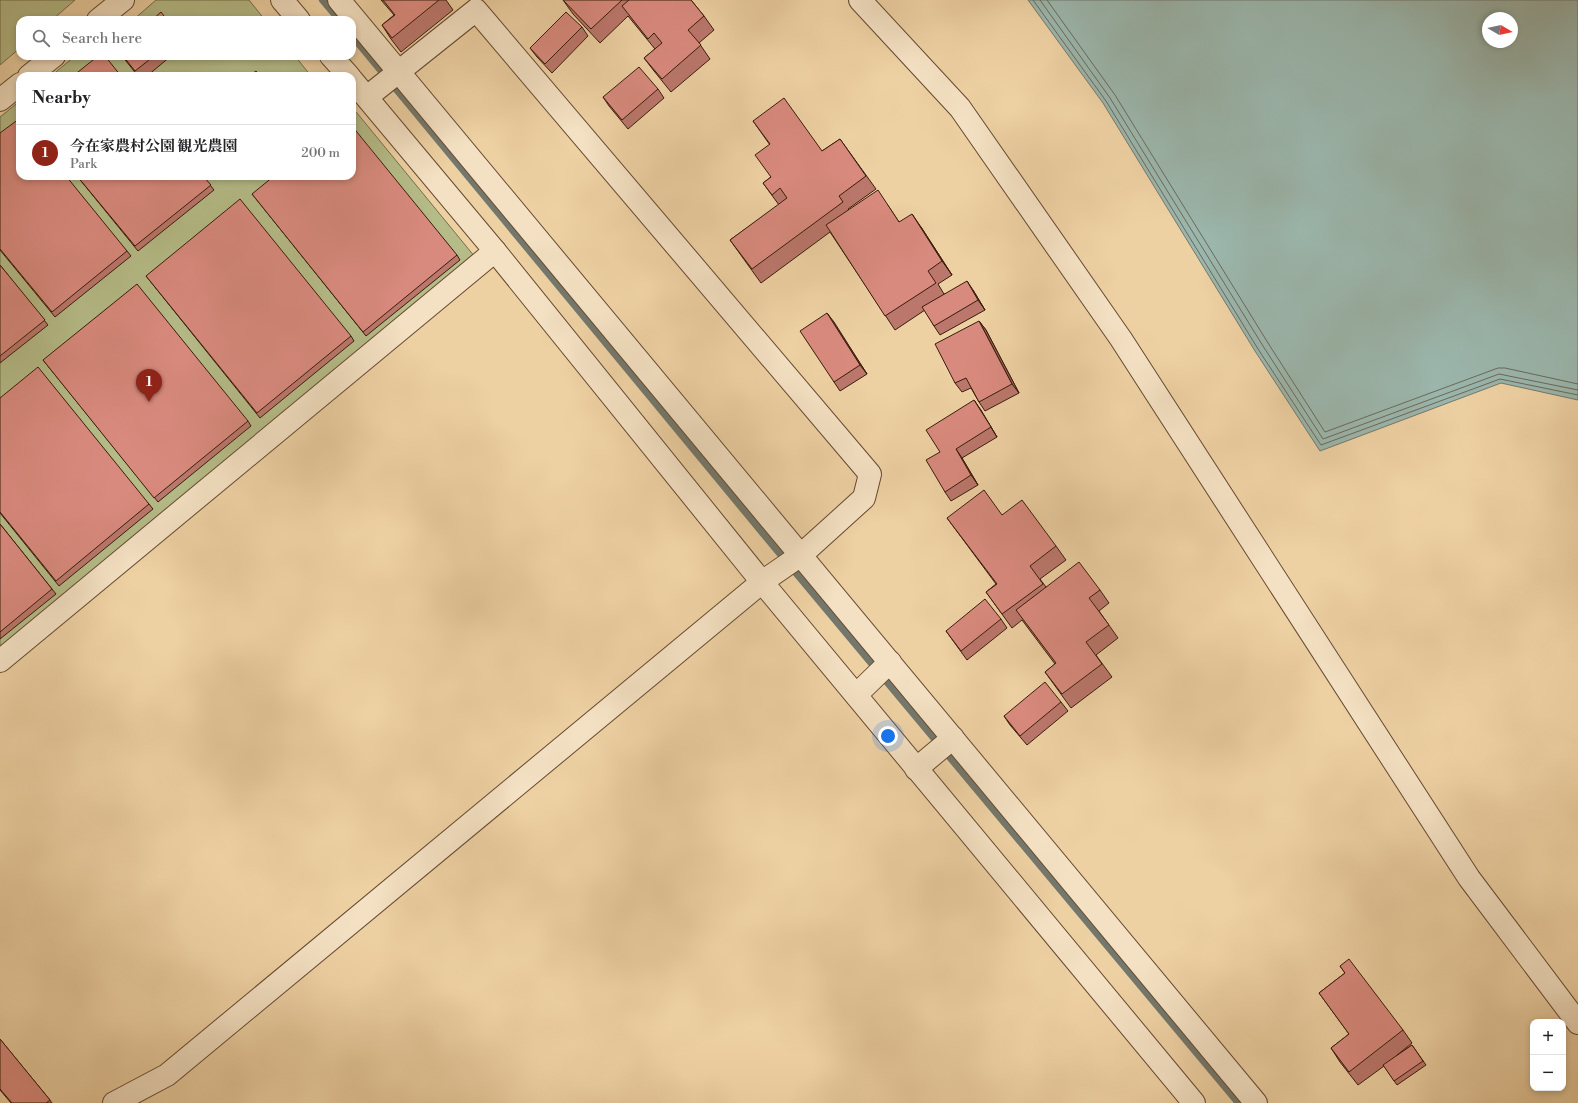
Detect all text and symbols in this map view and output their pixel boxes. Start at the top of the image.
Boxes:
north arrow [1482,12,1518,48]
search box [16,16,356,60]
icon: search [30,27,52,49]
text: Search here [62,29,142,48]
text: Nearby [32,87,91,109]
text: 今在家農村公園 観光農園 [70,137,237,156]
text: 1 [42,145,48,161]
text: 200 m [301,145,340,161]
text: Park [70,156,97,172]
pin: 1 [136,369,162,402]
your location [878,726,898,746]
map controls [1530,1019,1566,1091]
button: + [1530,1019,1566,1055]
button: − [1530,1055,1566,1091]

